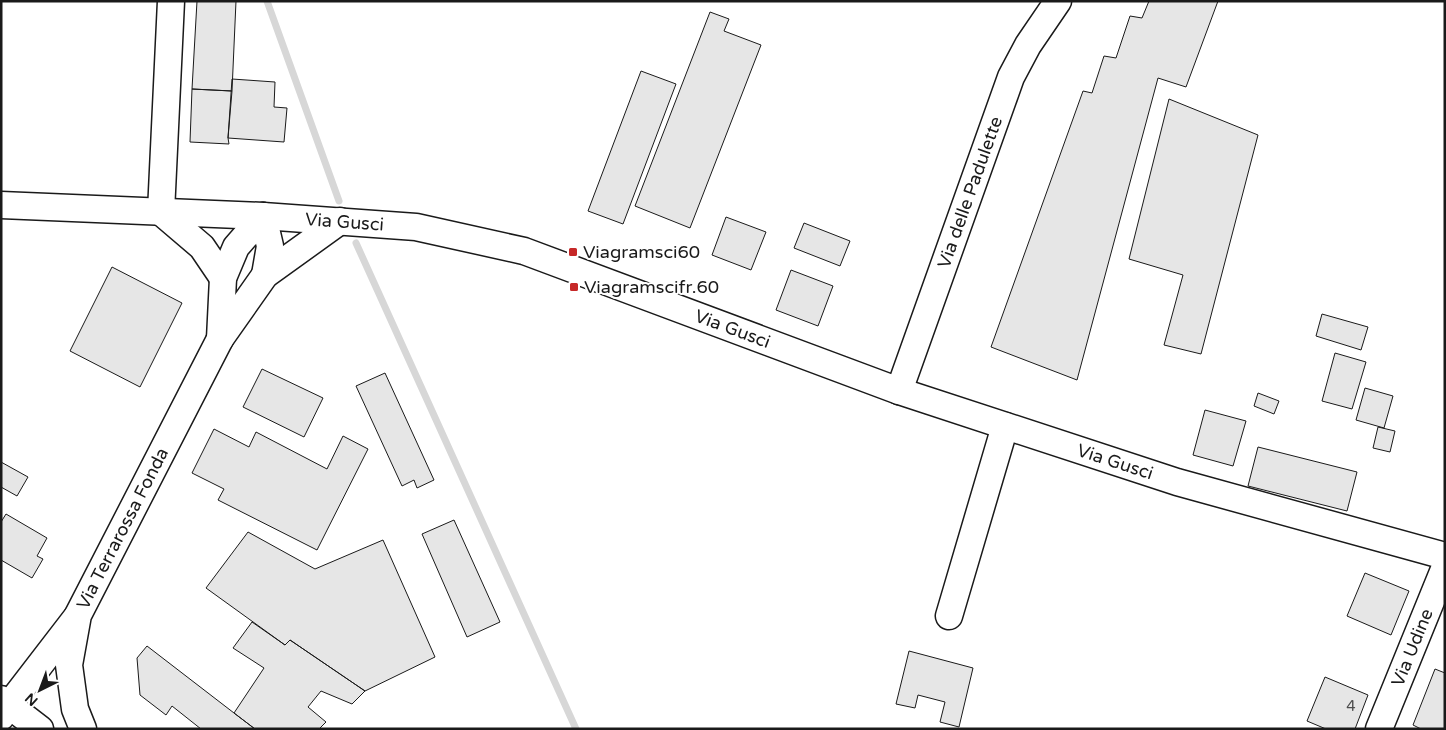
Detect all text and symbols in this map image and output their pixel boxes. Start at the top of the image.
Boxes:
street label: Via delle Padulette [933,113,1007,271]
street label: Via Gusci [304,208,385,236]
place label: Viagramsci60 [583,241,700,263]
marker: Viagramsci60 [567,246,579,258]
place label: Viagramscifr.60 [584,276,719,298]
marker: Viagramscifr.60 [568,281,580,293]
street label: Via Gusci [692,305,774,353]
street label: Via Gusci [1074,439,1156,484]
street label: Via Terrarossa Fonda [72,444,173,613]
street label: Via Udine [1387,605,1438,690]
north arrow [15,665,65,715]
text: N [22,689,42,709]
house number: 4 [1346,697,1356,715]

